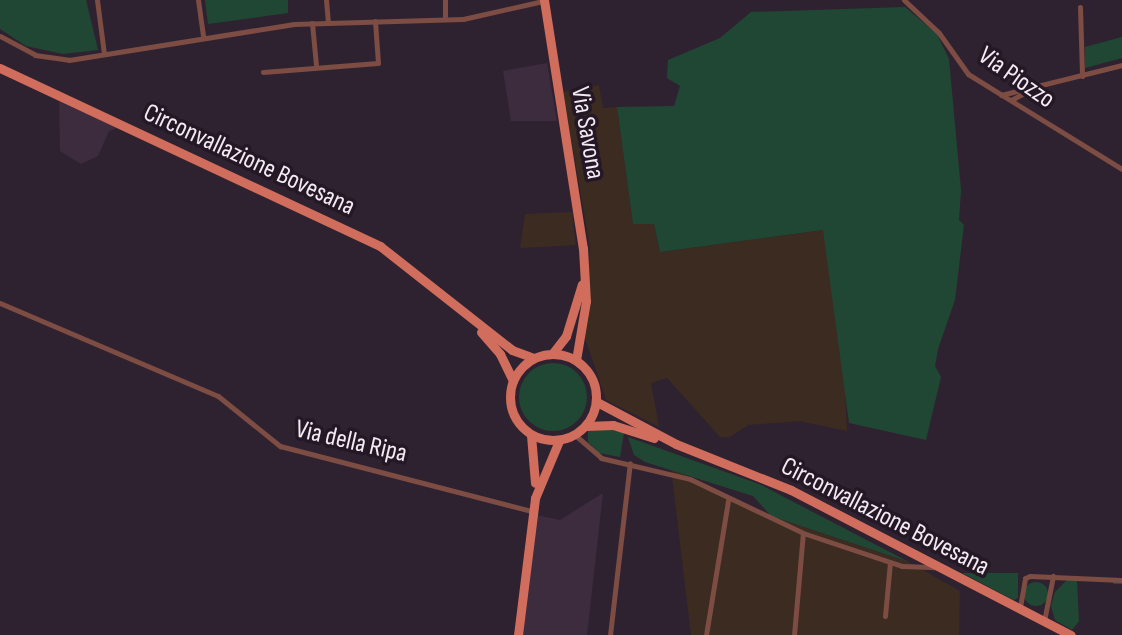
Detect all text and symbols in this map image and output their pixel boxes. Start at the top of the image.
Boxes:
street label: Via Piozzo [972,41,1060,115]
street label: Via Savona [564,84,610,182]
street label: Circonvallazione Bovesana [138,97,360,223]
street label: Via della Ripa [292,414,410,470]
street label: Circonvallazione Bovesana [776,451,994,583]

